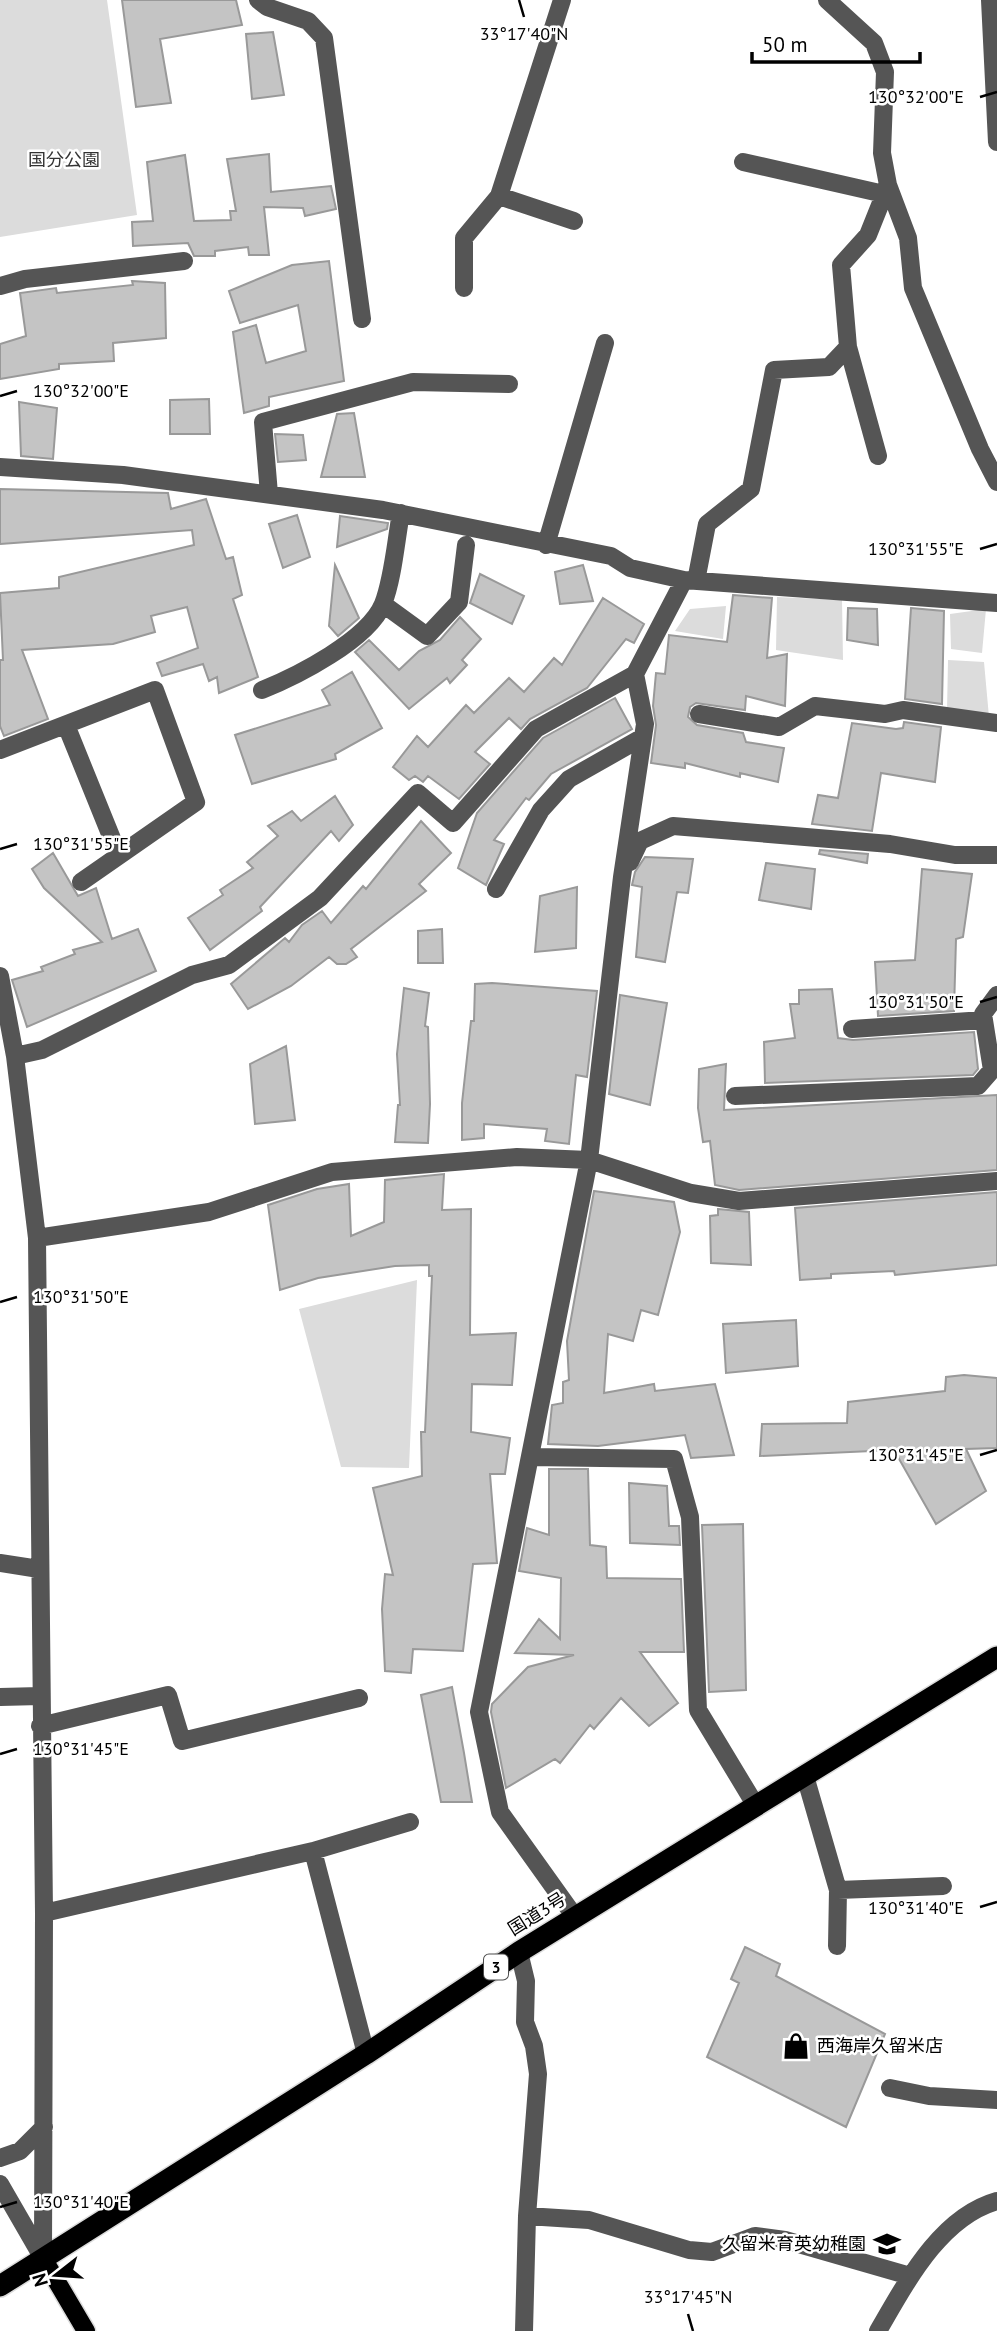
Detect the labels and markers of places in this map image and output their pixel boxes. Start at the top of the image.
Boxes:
shop icon: 西海岸久留米店 [781,2031,811,2061]
place label: 西海岸久留米店 [817,2034,943,2057]
school or university icon: 久留米育英幼稚園 [872,2229,902,2259]
place label: 久留米育英幼稚園 [722,2232,866,2255]

